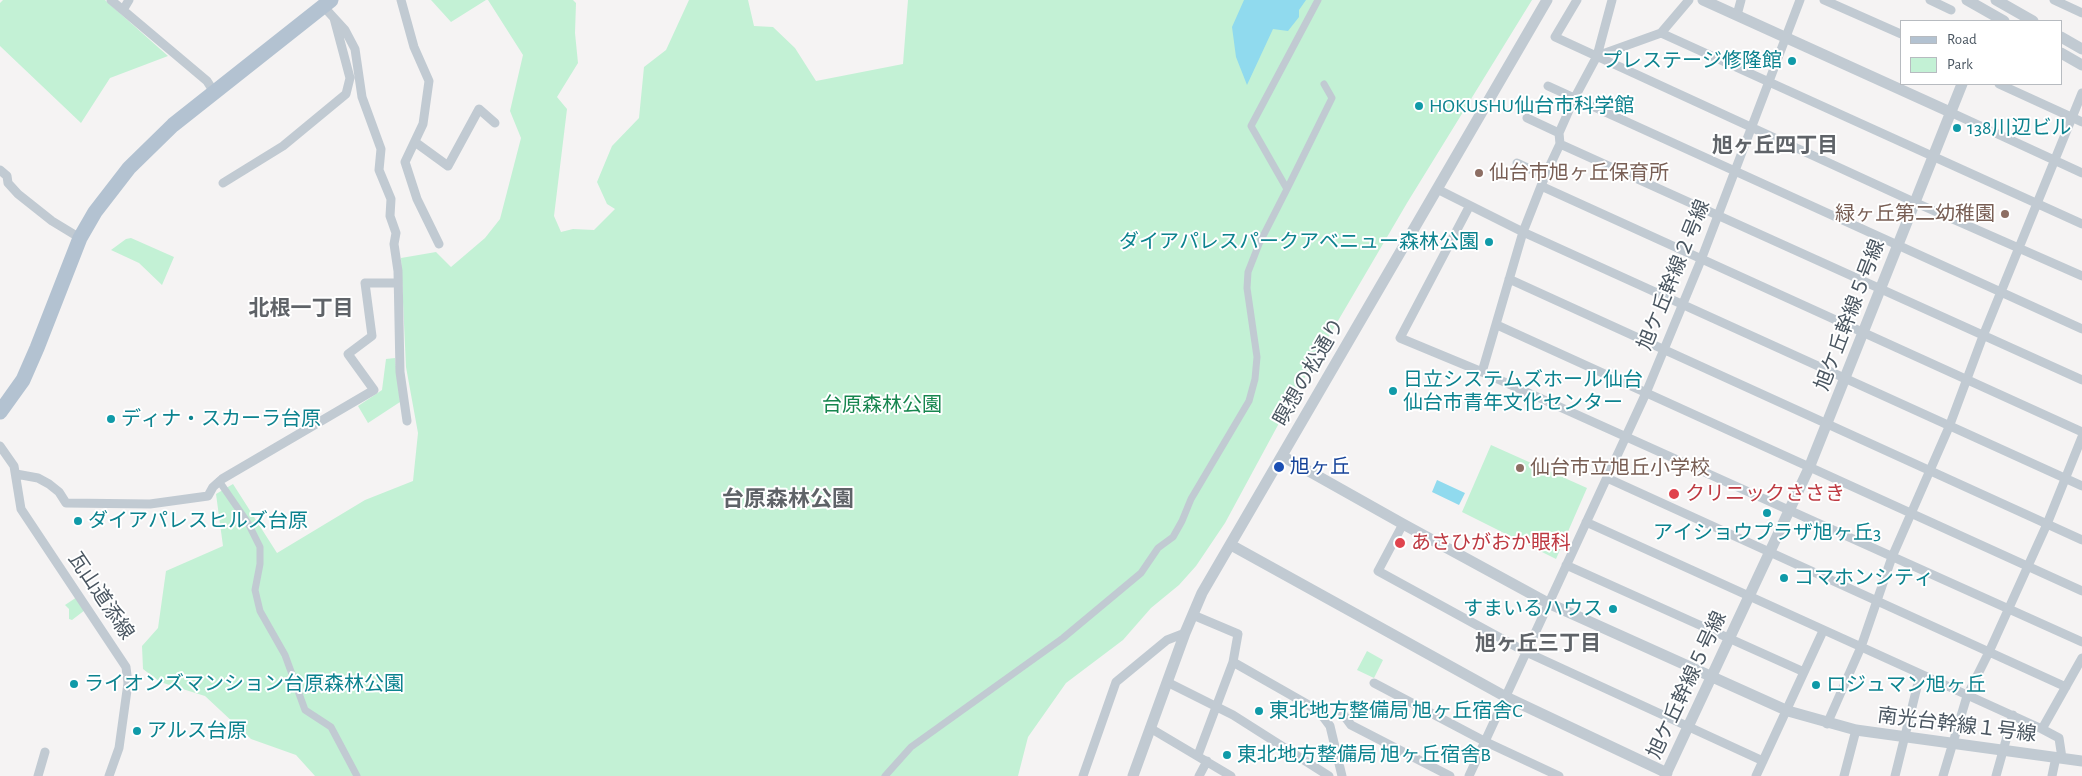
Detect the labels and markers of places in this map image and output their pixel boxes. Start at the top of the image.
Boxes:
place label: プレステージ修隆館 [1602,49,1782,73]
marker: プレステージ修隆館 [1786,55,1798,67]
place label: HOKUSHU仙台市科学館 [1429,94,1634,118]
marker: HOKUSHU仙台市科学館 [1413,100,1425,112]
place label: 138川辺ビル [1967,116,2072,140]
marker: 138川辺ビル [1951,122,1963,134]
place label: 仙台市旭ヶ丘保育所 [1489,161,1669,185]
marker: 仙台市旭ヶ丘保育所 [1473,167,1485,179]
place label: 緑ヶ丘第二幼稚園 [1835,202,1995,226]
marker: 緑ヶ丘第二幼稚園 [1999,208,2011,220]
place label: ダイアパレスパークアベニュー森林公園 [1119,230,1479,254]
marker: ダイアパレスパークアベニュー森林公園 [1483,236,1495,248]
place label: 日立システムズホール仙台 仙台市青年文化センター [1403,368,1643,415]
marker: 日立システムズホール仙台 仙台市青年文化センター [1387,385,1399,397]
place label: ディナ・スカーラ台原 [121,407,321,431]
marker: ディナ・スカーラ台原 [105,413,117,425]
place label: 旭ヶ丘 [1290,455,1350,479]
place label: 仙台市立旭丘小学校 [1530,456,1710,480]
marker: 旭ヶ丘 [1272,460,1286,474]
marker: 仙台市立旭丘小学校 [1514,462,1526,474]
place label: クリニックささき [1685,482,1845,506]
marker: クリニックささき [1667,487,1681,501]
marker: アイショウプラザ旭ヶ丘3 [1761,507,1773,519]
place label: ダイアパレスヒルズ台原 [88,509,308,533]
marker: ダイアパレスヒルズ台原 [72,515,84,527]
place label: アイショウプラザ旭ヶ丘3 [1653,521,1881,545]
place label: あさひがおか眼科 [1411,531,1571,555]
marker: あさひがおか眼科 [1393,536,1407,550]
place label: コマホンシティ [1794,566,1934,590]
marker: コマホンシティ [1778,572,1790,584]
place label: すまいるハウス [1463,597,1603,621]
marker: すまいるハウス [1607,603,1619,615]
place label: ライオンズマンション台原森林公園 [84,672,404,696]
place label: ロジュマン旭ヶ丘 [1826,673,1986,697]
marker: ライオンズマンション台原森林公園 [68,678,80,690]
marker: ロジュマン旭ヶ丘 [1810,679,1822,691]
place label: 東北地方整備局 旭ヶ丘宿舎C [1269,699,1523,723]
marker: 東北地方整備局 旭ヶ丘宿舎C [1253,705,1265,717]
place label: アルス台原 [147,719,247,743]
marker: アルス台原 [131,725,143,737]
place label: 東北地方整備局 旭ヶ丘宿舎B [1237,743,1491,767]
marker: 東北地方整備局 旭ヶ丘宿舎B [1221,749,1233,761]

